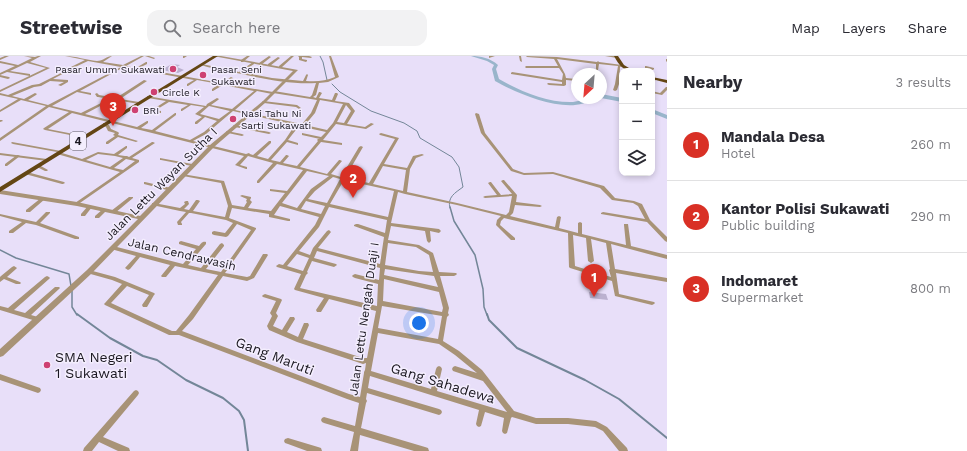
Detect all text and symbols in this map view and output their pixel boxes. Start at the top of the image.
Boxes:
search box [147,10,427,46]
text: Streetwise [20,16,123,39]
icon: search [161,17,183,39]
text: Search here [193,19,280,37]
text: Map [791,20,820,36]
text: Layers [842,20,886,36]
text: Share [908,20,947,36]
place label: Pasar Umum Sukawati [55,64,165,75]
marker: Pasar Umum Sukawati [168,64,178,74]
place label: Pasar Seni Sukawati [211,64,262,87]
north arrow [571,68,607,104]
map controls [619,68,655,176]
button: + [619,68,655,104]
marker: Pasar Seni Sukawati [198,70,208,80]
text: Nearby [683,72,742,92]
text: 3 results [896,75,951,90]
marker: Circle K [149,87,159,97]
place label: Circle K [162,87,200,98]
pin: 3 [100,93,126,126]
button: − [619,104,655,140]
marker: BRI [130,105,140,115]
place label: BRI [143,105,159,116]
place label: Nasi Tahu Ni Sarti Sukawati [241,108,311,131]
marker: Nasi Tahu Ni Sarti Sukawati [228,114,238,124]
street label: Jalan Lettu Wayan Sutha I [102,125,220,243]
text: Mandala Desa [721,128,825,146]
road number: 4 [70,132,86,150]
text: 1 [693,137,699,152]
text: 260 m [911,137,951,152]
button: layers [619,140,655,176]
text: Hotel [721,146,755,161]
pin: 2 [340,165,366,198]
text: Kantor Polisi Sukawati [721,200,889,218]
text: 2 [692,209,700,224]
text: 290 m [910,209,951,224]
text: Public building [721,218,814,233]
street label: Jalan Cendrawasih [127,235,237,273]
street label: Jalan Lettu Nengah Duaji I [346,242,382,396]
pin: 1 [581,264,607,297]
text: Indomaret [721,272,798,290]
text: 3 [692,281,700,296]
text: 800 m [910,281,951,296]
text: Supermarket [721,290,803,305]
your location [409,313,429,333]
street label: Gang Maruti [234,334,316,378]
place label: SMA Negeri 1 Sukawati [55,349,133,381]
street label: Gang Sahadewa [389,359,497,407]
marker: SMA Negeri 1 Sukawati [42,360,52,370]

